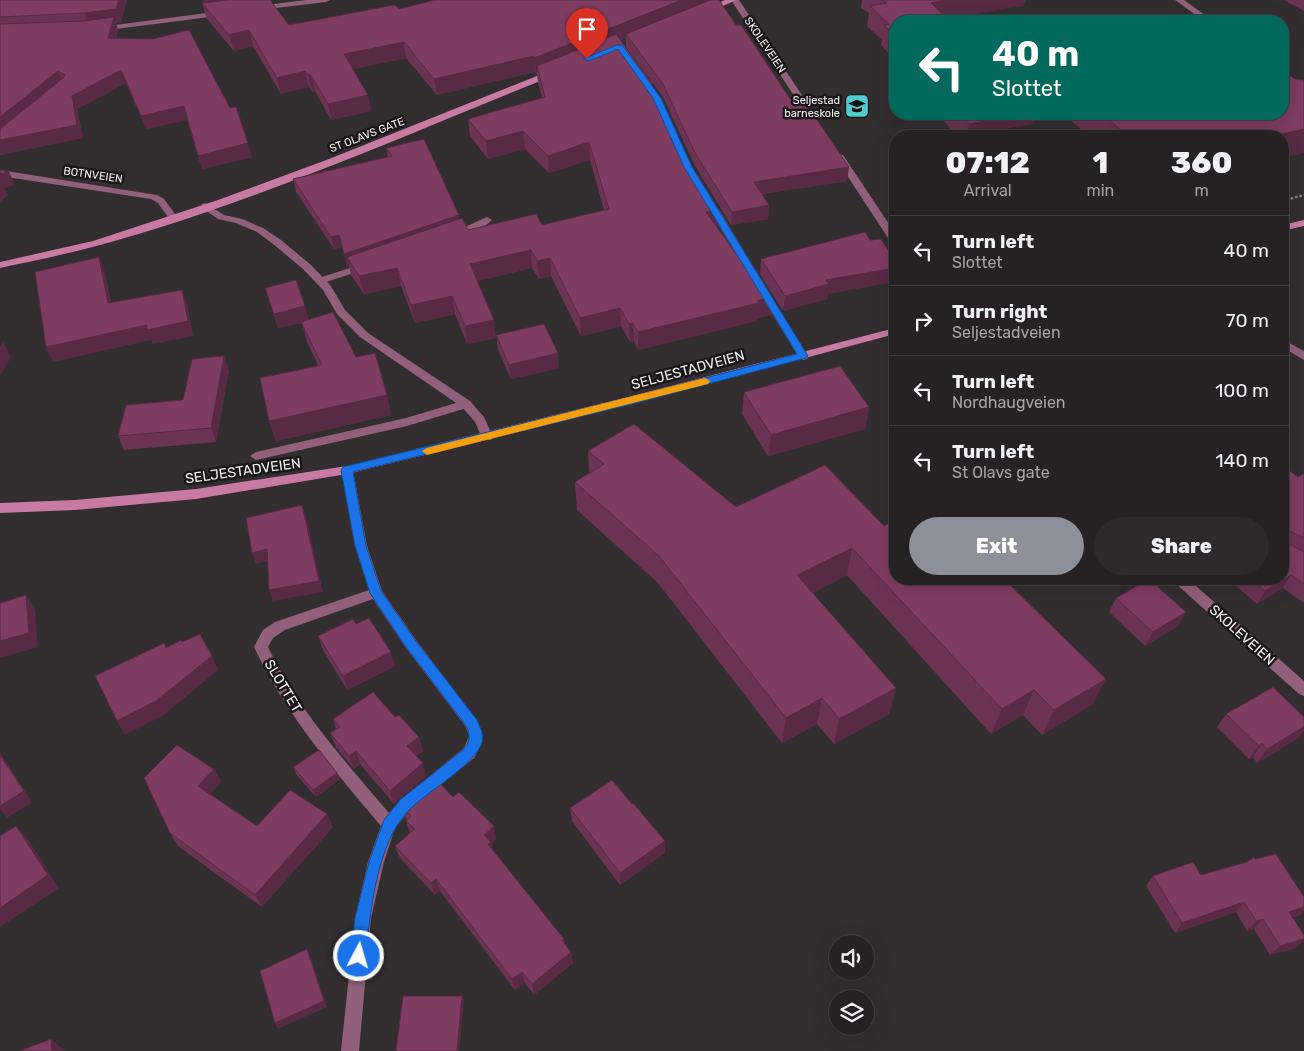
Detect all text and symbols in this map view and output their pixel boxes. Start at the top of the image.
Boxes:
pin [566,8,608,59]
icon: arrive [573,15,601,43]
street label: SKOLEVEIEN [742,15,788,75]
text: 40 m [992,33,1079,75]
icon: left [909,35,974,100]
text: Slottet [992,75,1062,102]
school or university icon: Seljestad barneskole [844,93,870,119]
place label: Seljestad barneskole [784,94,840,120]
street label: ST OLAVS GATE [328,115,407,155]
text: 07:12 [946,145,1030,181]
text: 1 [1092,145,1108,181]
text: 360 [1171,145,1232,181]
street label: BOTNVEIEN [62,164,124,186]
text: Arrival [964,181,1012,200]
text: min [1086,181,1114,200]
text: m [1194,181,1209,200]
text: Turn left [952,230,1034,253]
icon: left [909,237,937,265]
text: 40 m [1224,239,1269,262]
text: Slottet [952,253,1003,272]
text: Turn right [952,300,1047,323]
icon: right [909,307,937,335]
text: 70 m [1226,309,1269,332]
text: Seljestadveien [952,323,1061,342]
street label: SELJESTADVEIEN [630,347,746,393]
text: Turn left [952,370,1034,393]
icon: left [909,377,937,405]
text: 100 m [1215,379,1269,402]
text: Nordhaugveien [952,393,1066,412]
text: Turn left [952,440,1034,463]
icon: left [909,447,937,475]
text: 140 m [1215,449,1269,472]
street label: SELJESTADVEIEN [184,454,302,488]
text: St Olavs gate [952,463,1050,482]
button: Exit [909,517,1084,575]
button: Share [1094,517,1269,575]
street label: SKOLEVEIEN [1206,601,1278,669]
street label: SLOTTET [261,657,305,715]
position arrow [332,929,384,981]
map controls [829,935,874,1035]
button: sound [829,935,874,980]
button: layers [829,990,874,1035]

